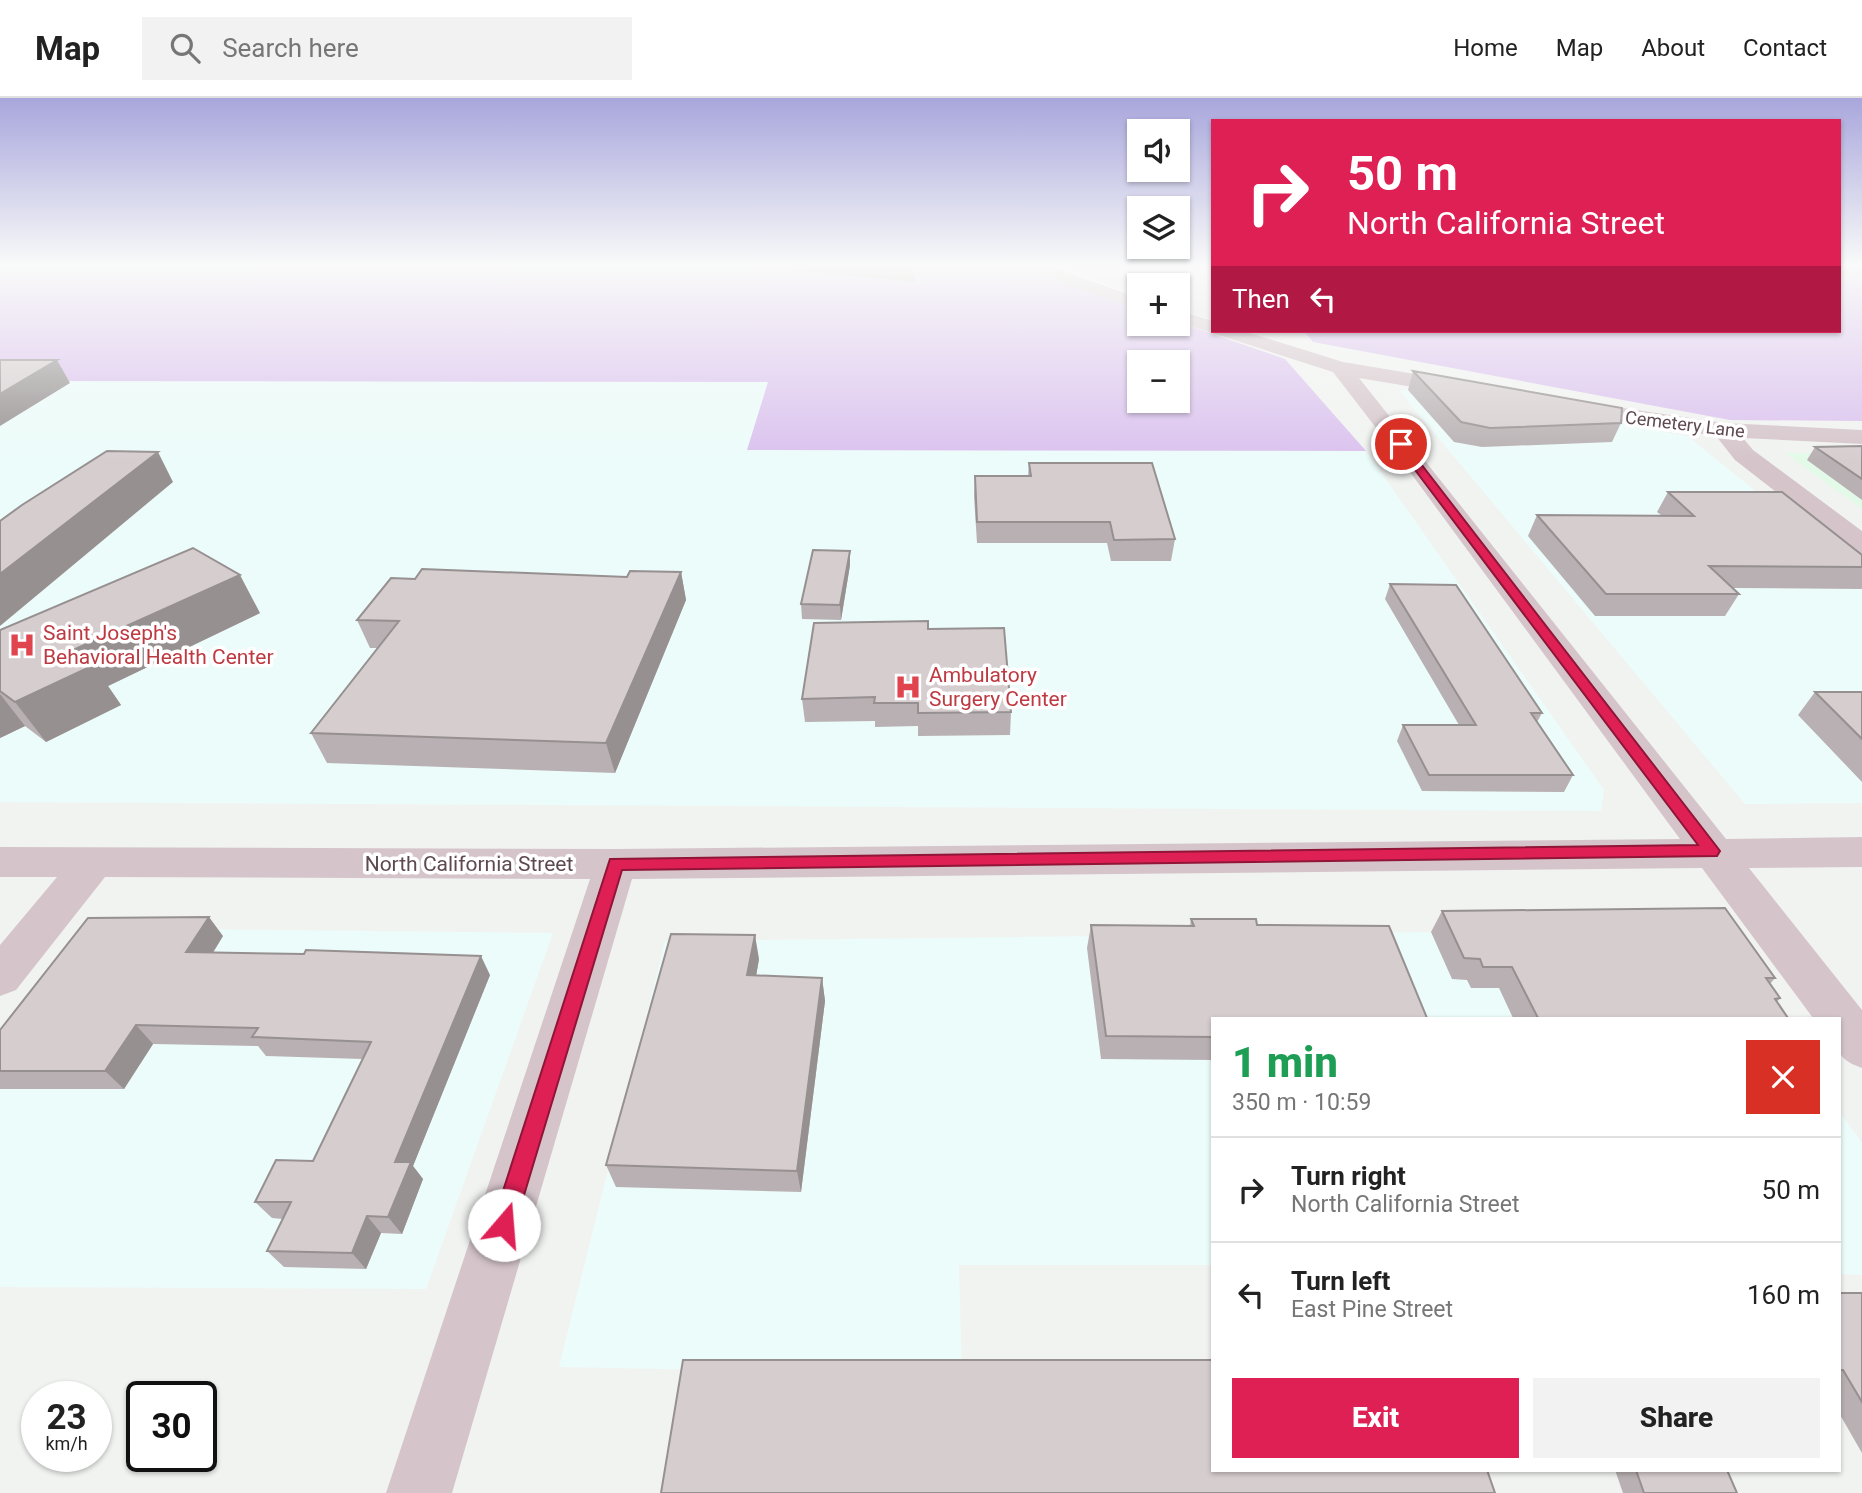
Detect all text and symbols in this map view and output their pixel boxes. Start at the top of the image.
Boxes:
search box [142,17,632,80]
text: Map [35,29,100,68]
icon: search [166,29,204,67]
text: Search here [222,33,359,63]
text: Home [1453,34,1518,62]
text: Map [1556,34,1603,62]
text: About [1641,34,1705,62]
text: Contact [1743,34,1827,62]
map controls [1127,119,1190,413]
button: sound [1127,119,1190,182]
text: 50 m [1347,145,1458,202]
icon: right [1232,147,1323,238]
button: layers [1127,196,1190,259]
text: North California Street [1347,204,1665,242]
button: + [1127,273,1190,336]
icon: left [1304,280,1342,318]
text: Then [1232,284,1290,314]
button: − [1127,350,1190,413]
street label: Cemetery Lane [1624,406,1746,442]
pin [1371,414,1431,474]
icon: arrive [1382,425,1420,463]
place label: Saint Joseph's Behavioral Health Center [43,621,274,669]
hospital icon: Saint Joseph's Behavioral Health Center [7,630,37,660]
place label: Ambulatory Surgery Center [929,663,1067,711]
hospital icon: Ambulatory Surgery Center [893,672,923,702]
street label: North California Street [365,852,573,876]
text: 1 min [1232,1038,1338,1087]
button: close [1746,1040,1820,1114]
text: 350 m · 10:59 [1232,1089,1371,1116]
text: Turn right [1291,1161,1406,1191]
icon: right [1232,1171,1270,1209]
text: 50 m [1762,1175,1820,1205]
position arrow [467,1188,541,1262]
text: North California Street [1291,1191,1520,1218]
text: Turn left [1291,1266,1390,1296]
icon: left [1232,1276,1270,1314]
text: 160 m [1747,1280,1820,1310]
text: East Pine Street [1291,1296,1453,1323]
button: Exit [1232,1378,1519,1458]
button: Share [1533,1378,1820,1458]
speed limit sign: 30 [126,1381,217,1472]
text: 23 [46,1397,87,1438]
text: km/h [45,1433,88,1454]

